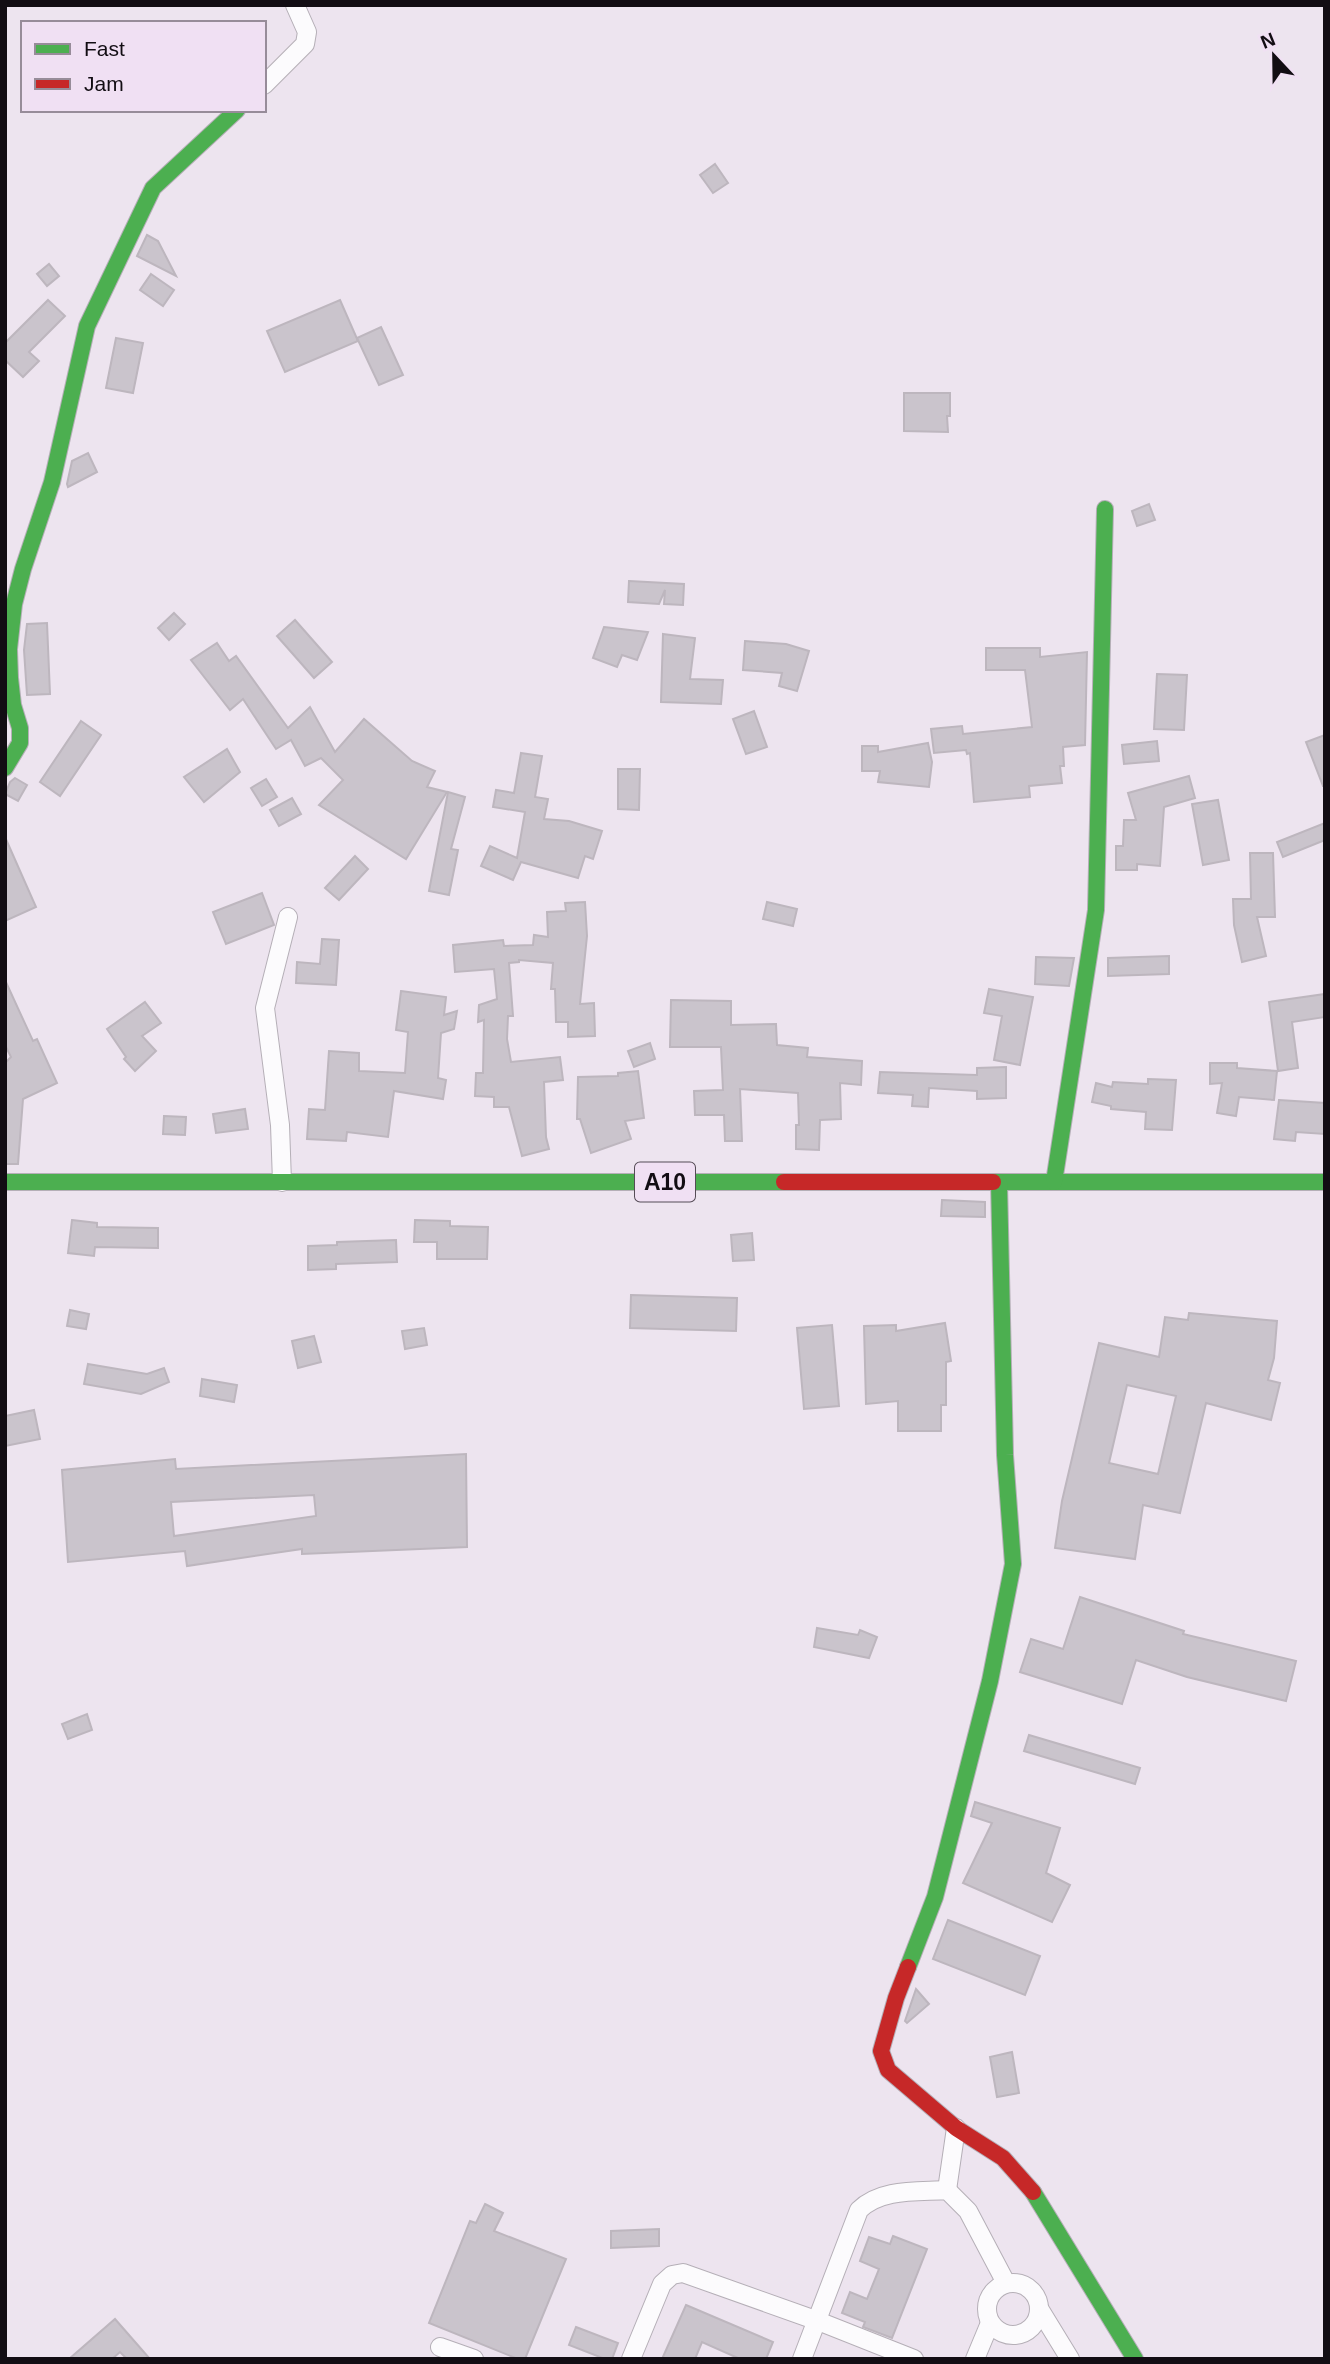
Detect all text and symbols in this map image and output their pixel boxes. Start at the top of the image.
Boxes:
legend [21,21,266,112]
north arrow [1239,21,1309,91]
text: N [1258,28,1278,53]
text: Fast [84,37,125,60]
text: Jam [84,72,124,95]
road number: A10 [635,1162,695,1202]

